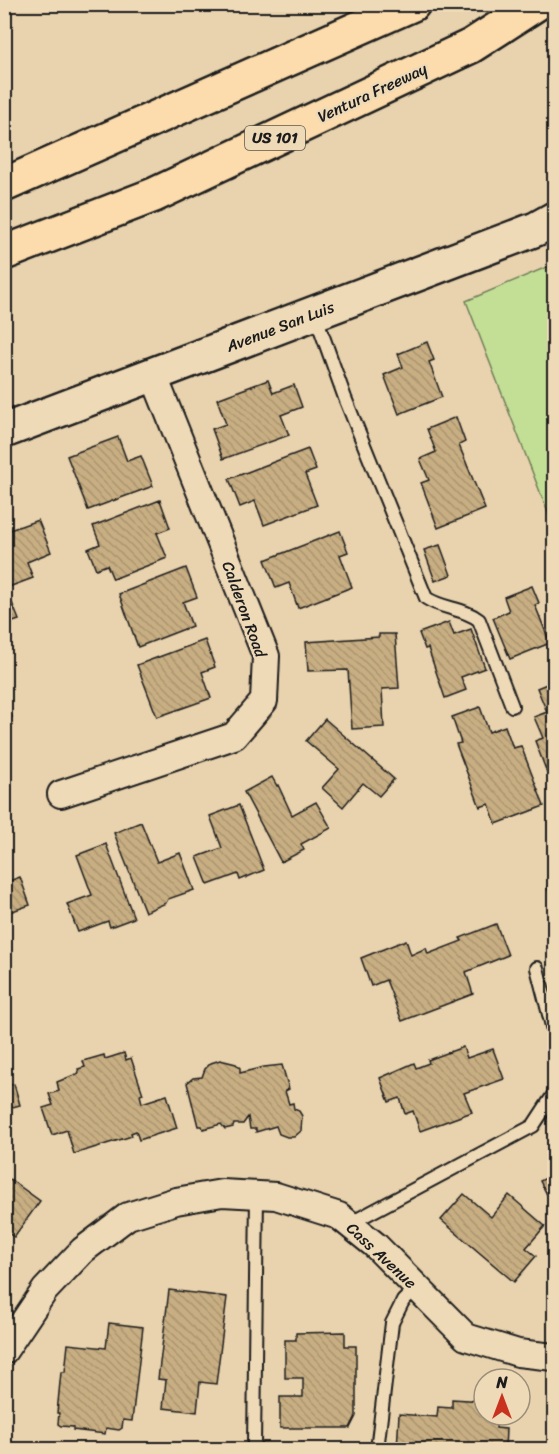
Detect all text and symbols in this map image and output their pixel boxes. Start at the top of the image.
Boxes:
street label: Ventura Freeway [312,54,433,131]
road number: US 101 [245,126,305,150]
street label: Avenue San Luis [221,292,339,361]
street label: Calderon Road [214,557,276,663]
street label: Cass Avenue [339,1215,424,1296]
north arrow [472,1367,532,1427]
text: N [495,1368,508,1397]

